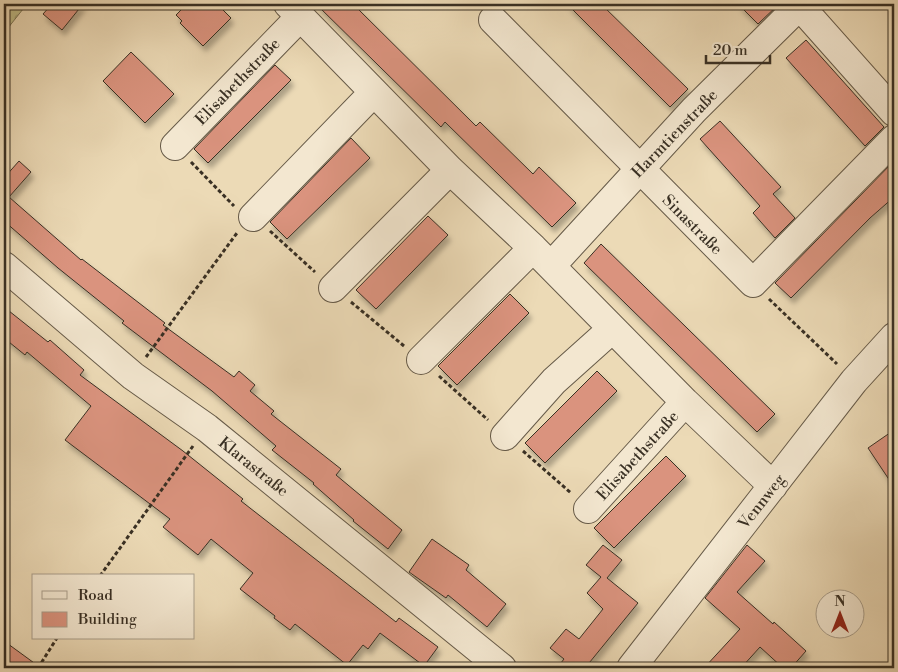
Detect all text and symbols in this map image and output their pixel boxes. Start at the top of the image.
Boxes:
scale bar [706,32,769,64]
street label: Elisabethstraße [191,34,284,129]
text: 20 m [713,41,748,60]
street label: Harmtienstraße [627,85,722,182]
street label: Sinastraße [658,190,727,259]
street label: Elisabethstraße [592,407,683,505]
street label: Klarastraße [214,432,292,501]
street label: Vennweg [733,469,790,534]
legend [32,574,195,640]
text: Road [78,586,113,605]
north arrow [816,590,866,640]
text: N [834,593,846,611]
text: Building [77,610,137,629]

